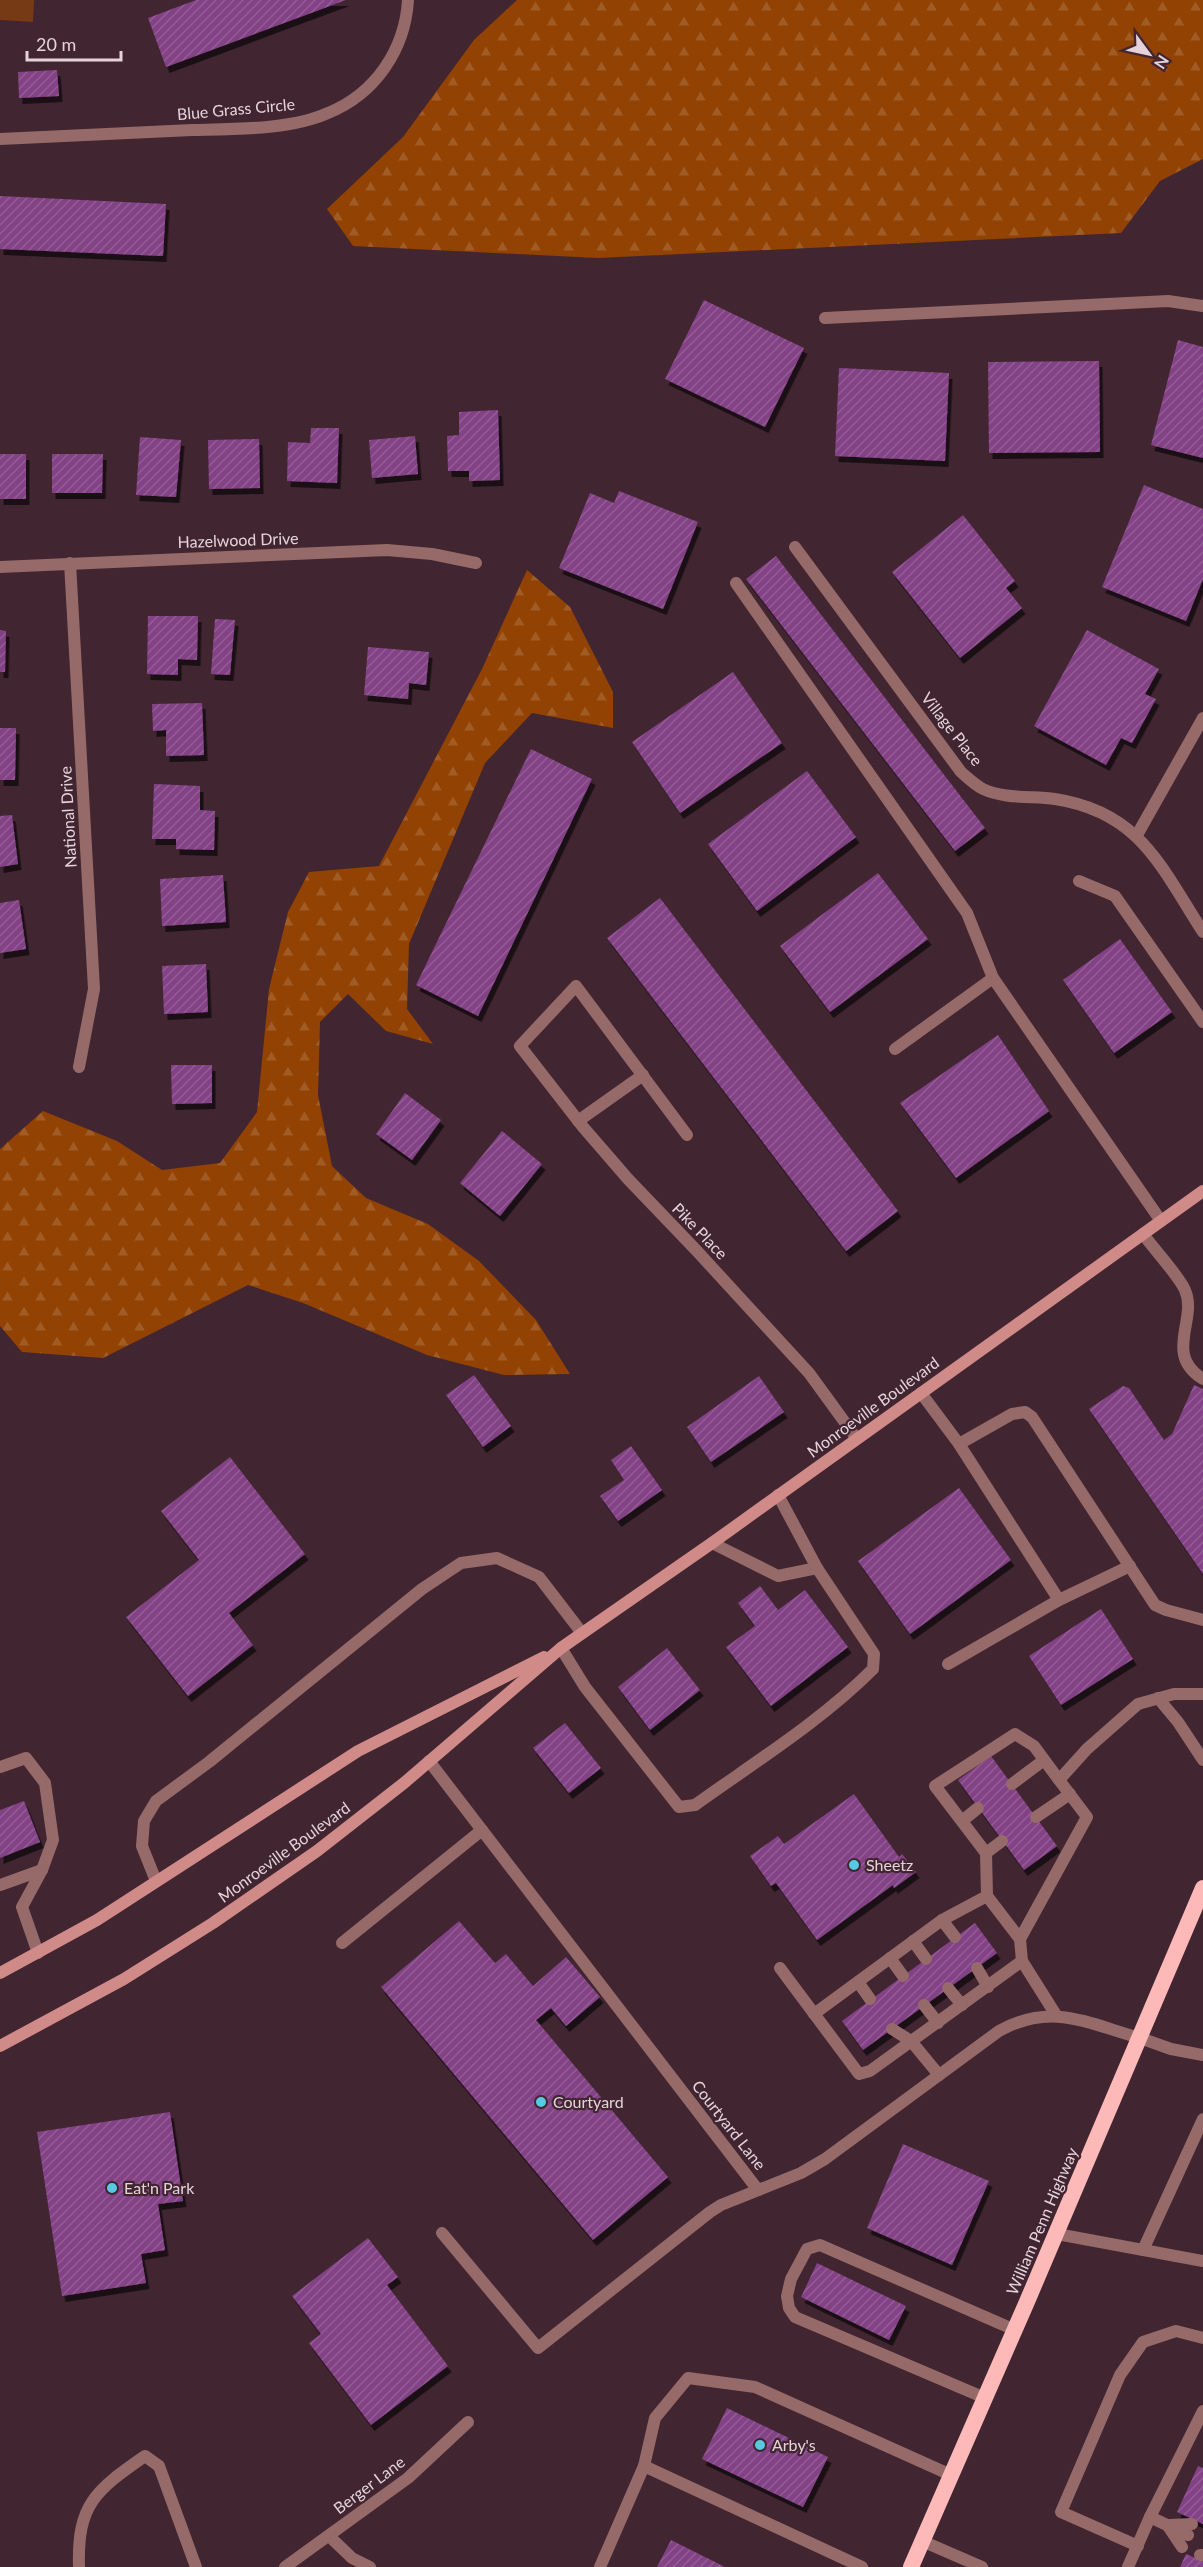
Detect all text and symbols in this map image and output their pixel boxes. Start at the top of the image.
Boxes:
scale bar [27,24,122,62]
north arrow [1119,24,1179,84]
text: 20 m [36,33,76,55]
text: N [1151,52,1173,73]
street label: Blue Grass Circle [176,94,296,123]
street label: Hazelwood Drive [177,528,299,551]
street label: Village Place [918,688,987,769]
street label: National Drive [55,766,80,868]
street label: Pike Place [669,1199,732,1263]
street label: Monroeville Boulevard [803,1352,942,1461]
street label: Monroeville Boulevard [214,1797,353,1906]
place label: Sheetz [866,1855,913,1874]
marker: Sheetz [847,1858,861,1872]
street label: Courtyard Lane [689,2076,770,2173]
place label: Courtyard [553,2092,624,2111]
marker: Courtyard [534,2095,548,2109]
street label: William Penn Highway [1002,2144,1081,2297]
place label: Eat'n Park [124,2178,195,2197]
marker: Eat'n Park [105,2181,119,2195]
place label: Arby's [772,2435,816,2454]
marker: Arby's [753,2438,767,2452]
street label: Berger Lane [329,2452,408,2517]

